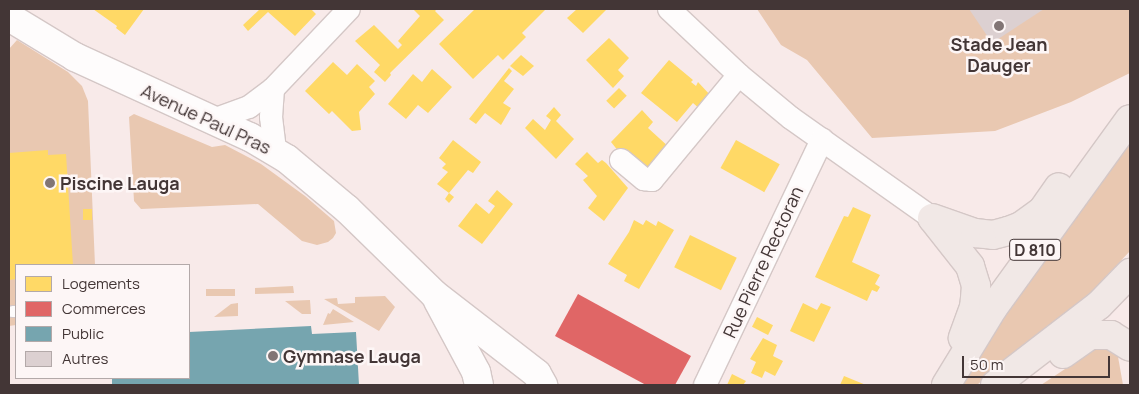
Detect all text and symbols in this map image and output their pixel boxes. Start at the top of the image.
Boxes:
marker: Stade Jean Dauger [993,20,1005,32]
place label: Stade Jean Dauger [951,34,1047,76]
street label: Avenue Paul Pras [138,79,274,159]
place label: Piscine Lauga [60,172,180,194]
marker: Piscine Lauga [44,177,56,189]
street label: Rue Pierre Rectoran [718,183,808,341]
road number: D 810 [1009,236,1061,264]
legend [15,264,190,379]
text: Logements [62,273,140,294]
text: Commerces [62,298,146,319]
text: Public [62,323,104,344]
place label: Gymnase Lauga [283,345,421,367]
scale bar [964,346,1112,378]
text: Autres [62,348,108,369]
marker: Gymnase Lauga [267,350,279,362]
text: 50 m [970,354,1004,375]

